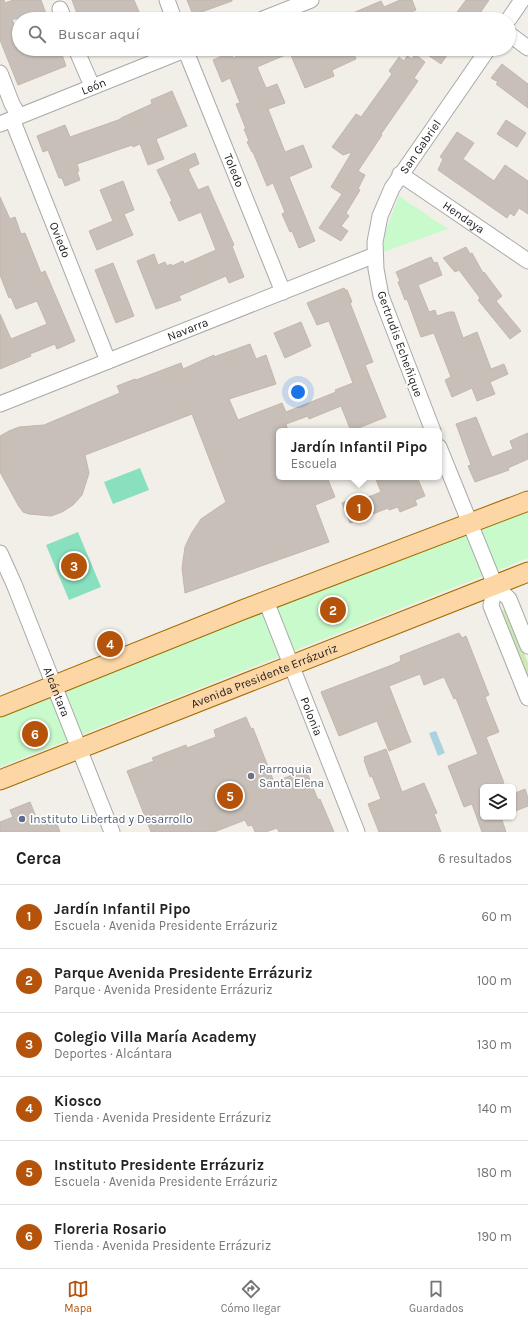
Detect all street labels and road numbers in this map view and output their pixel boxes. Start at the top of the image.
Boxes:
street label: León [79,75,108,98]
street label: San Gabriel [397,117,444,177]
street label: Toledo [221,152,247,189]
street label: Hendaya [440,198,487,236]
street label: Oviedo [47,220,73,260]
street label: Gertrudis Echeñique [374,289,426,399]
street label: Navarra [165,315,210,344]
street label: Avenida Presidente Errázuriz [189,641,340,711]
street label: Alcántara [40,665,73,719]
street label: Polonia [297,695,325,738]

